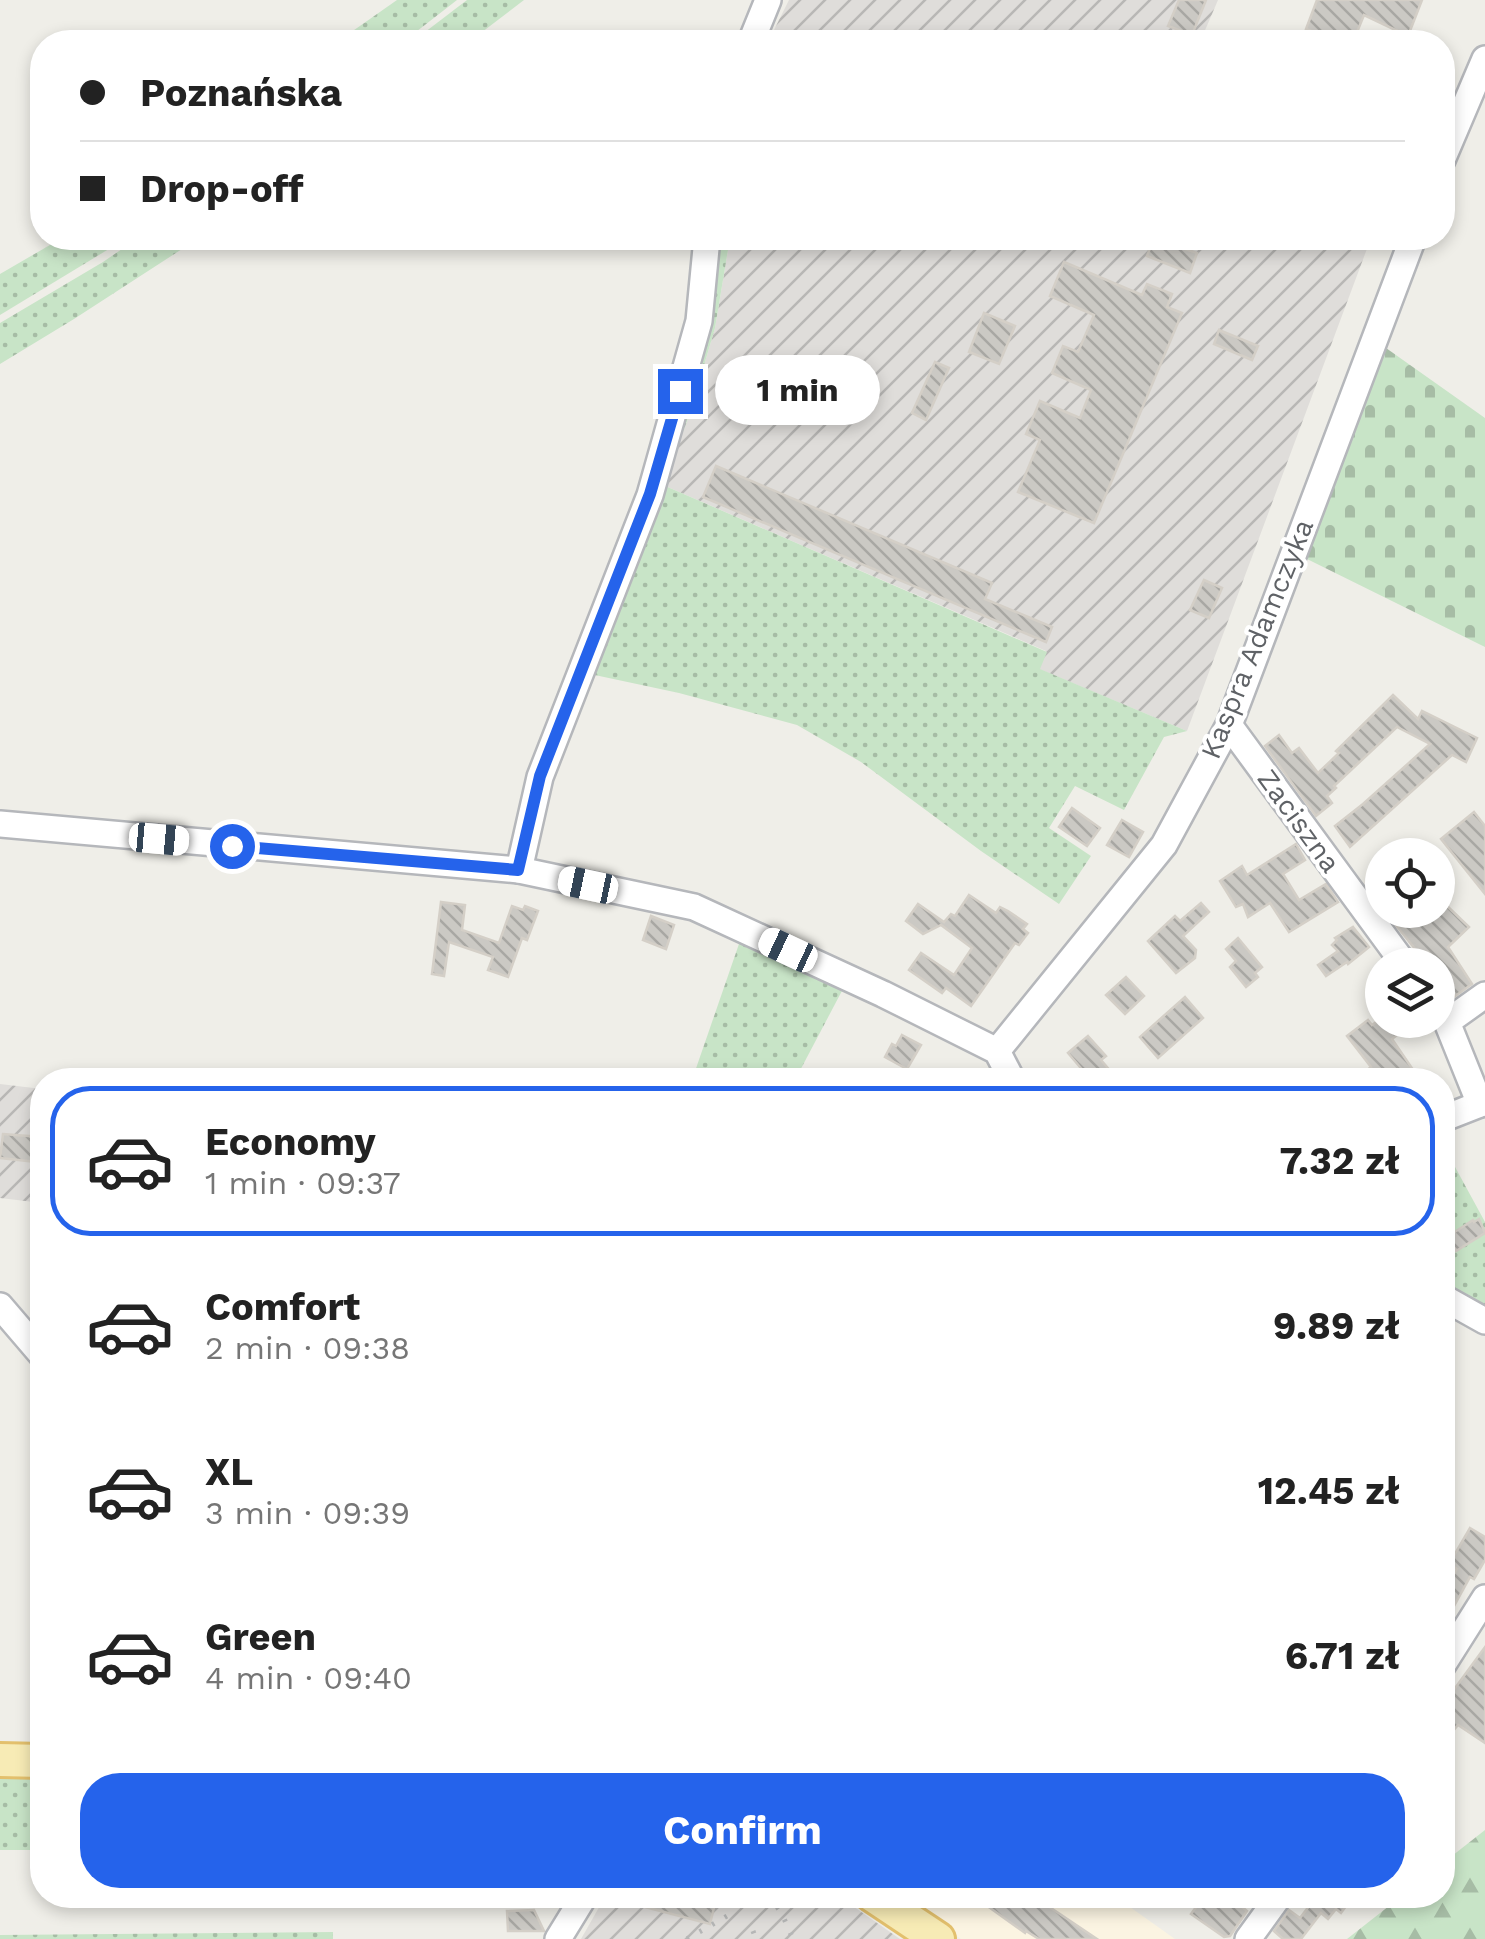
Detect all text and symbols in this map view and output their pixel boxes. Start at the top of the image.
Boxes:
text: Poznańska [140,71,342,115]
text: Drop-off [140,167,304,211]
callout: 1 min [715,356,880,426]
route end [658,369,703,414]
text: 1 min [756,371,839,409]
street label: Kaspra Adamczyka [1194,514,1320,764]
street label: Zaciszna [1251,763,1348,879]
car [128,821,190,857]
route start [210,824,255,869]
map controls [1365,838,1455,1038]
button: locate [1365,838,1455,928]
car [556,864,620,906]
car [754,924,822,976]
button: layers [1365,948,1455,1038]
icon: car [85,1116,175,1206]
text: Economy [205,1120,376,1164]
text: 7.32 zł [1280,1139,1400,1183]
text: 1 min · 09:37 [205,1164,401,1202]
icon: car [85,1281,175,1371]
text: Comfort [205,1285,360,1329]
text: 9.89 zł [1273,1304,1400,1348]
text: 2 min · 09:38 [205,1329,410,1367]
icon: car [85,1446,175,1536]
text: XL [205,1450,253,1494]
text: 12.45 zł [1258,1469,1400,1513]
text: 3 min · 09:39 [205,1494,410,1532]
icon: car [85,1611,175,1701]
text: Green [205,1615,316,1659]
text: 6.71 zł [1285,1634,1400,1678]
text: 4 min · 09:40 [205,1659,412,1697]
button: Confirm [80,1773,1405,1888]

